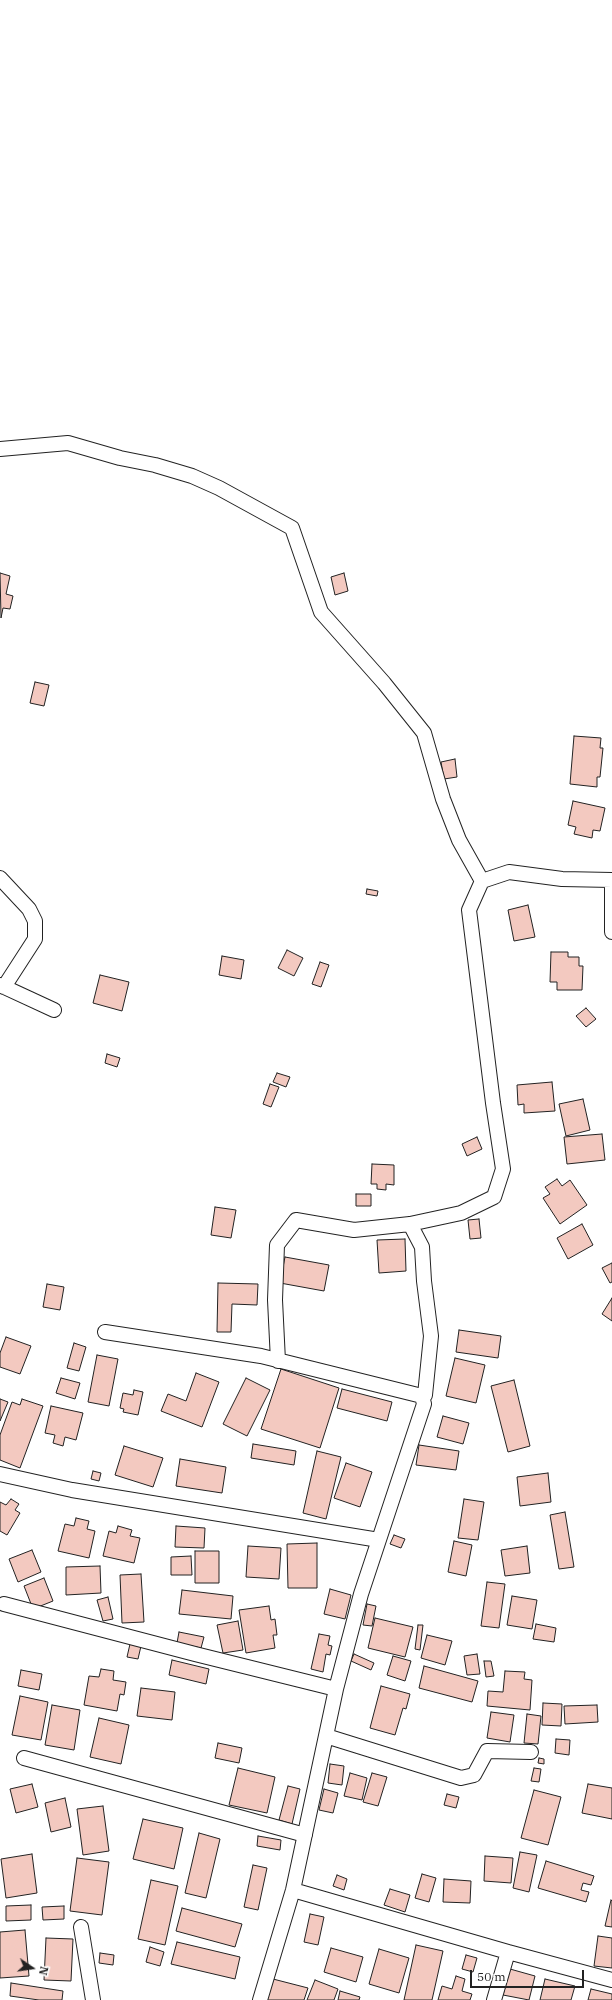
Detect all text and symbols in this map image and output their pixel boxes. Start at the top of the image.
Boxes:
north arrow [12,1948,52,1988]
scale bar [472,1962,586,1988]
text: N [36,1965,51,1977]
text: 50 m [477,1969,506,1984]

